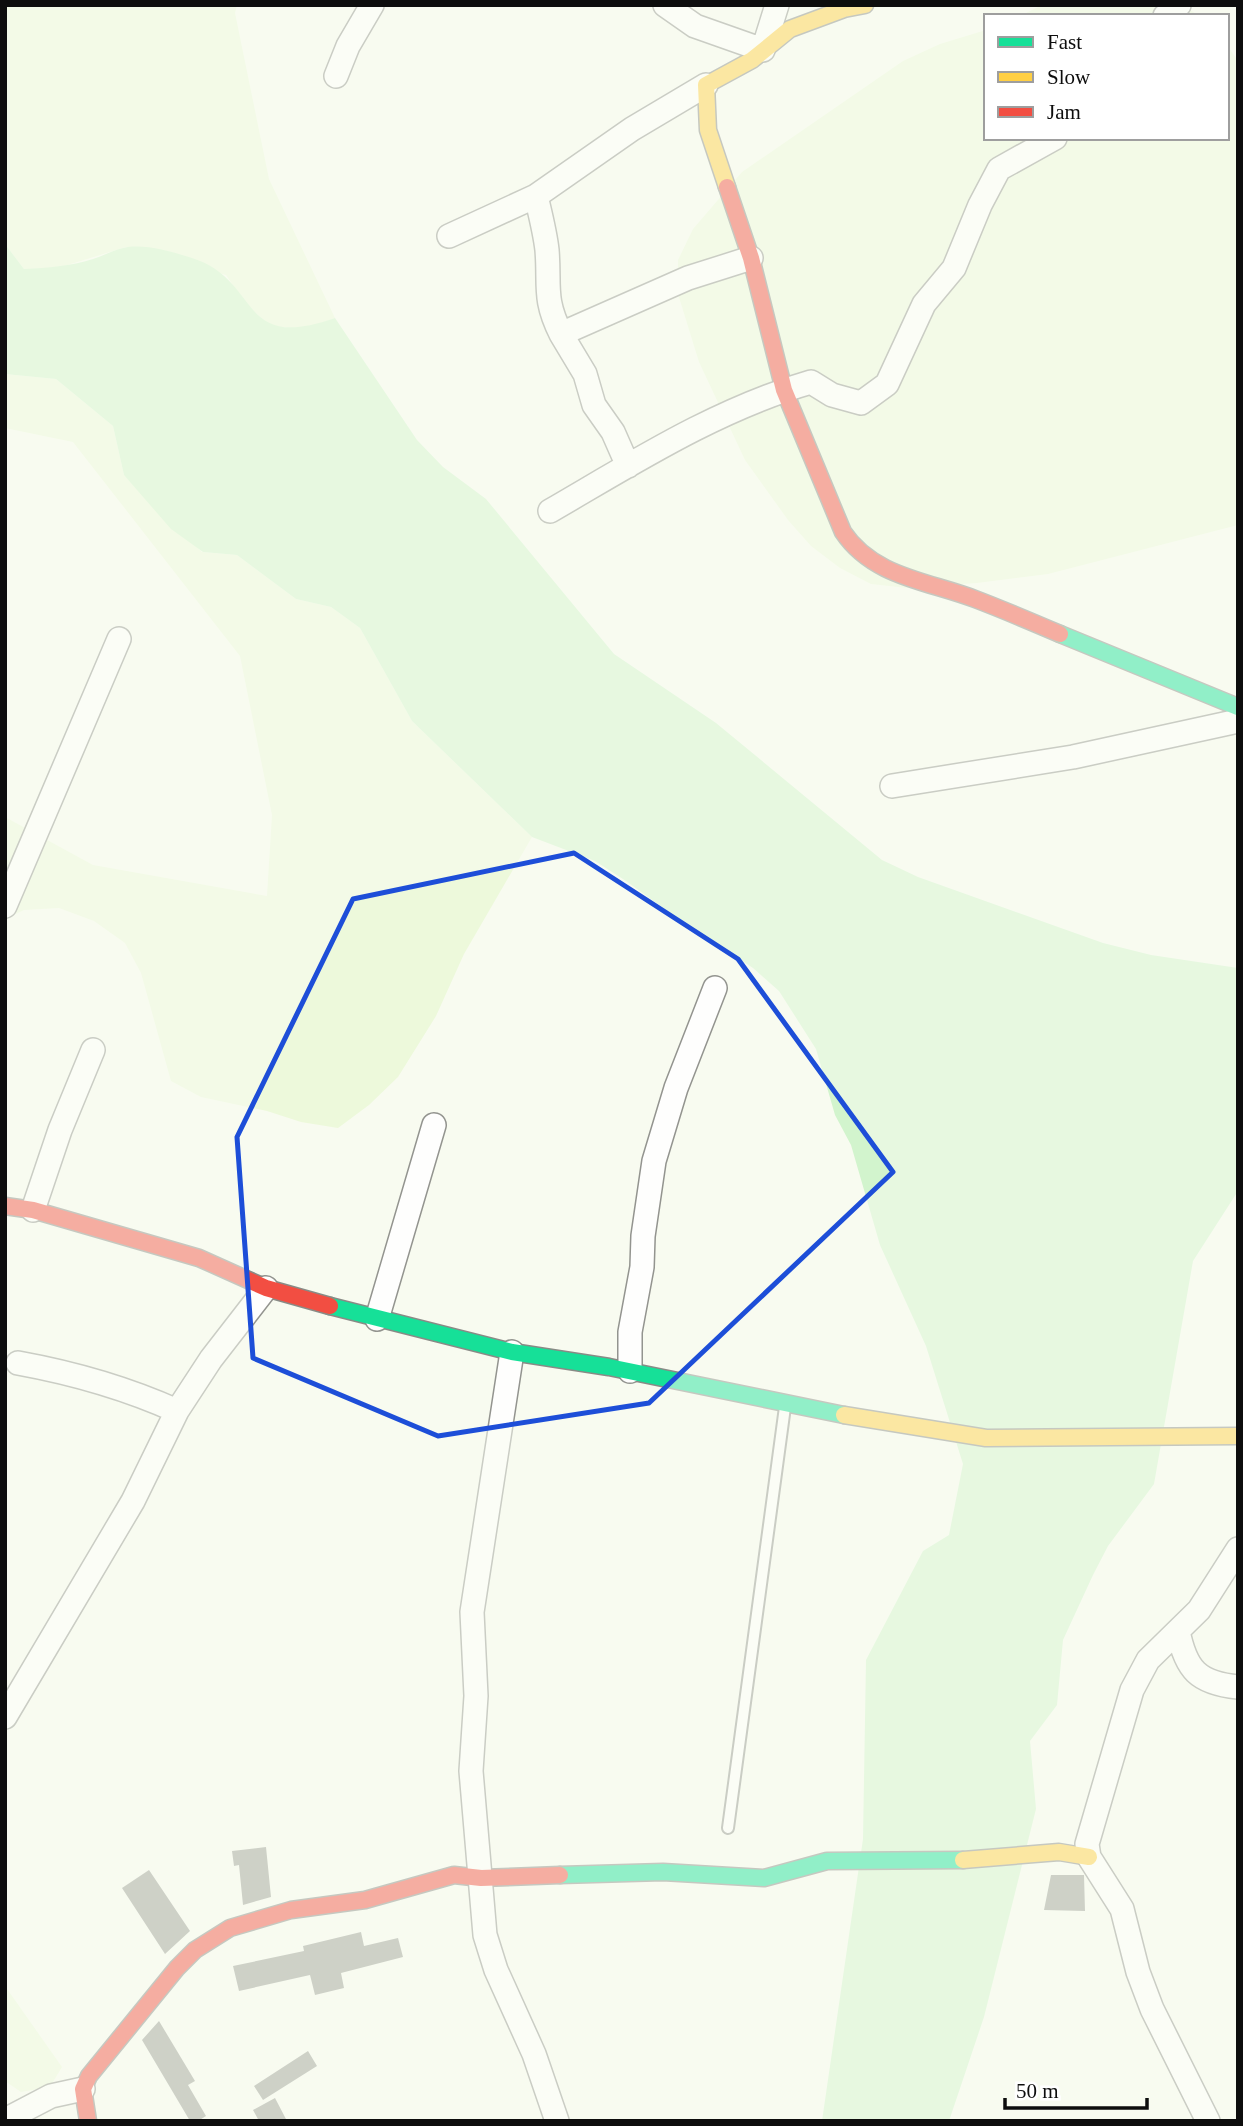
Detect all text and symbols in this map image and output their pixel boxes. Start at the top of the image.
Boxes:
legend [984,14,1229,140]
text: Fast [1047,30,1082,54]
text: Slow [1047,65,1091,89]
text: Jam [1047,100,1081,124]
scale bar [1005,2066,1147,2110]
text: 50 m [1016,2079,1059,2103]

